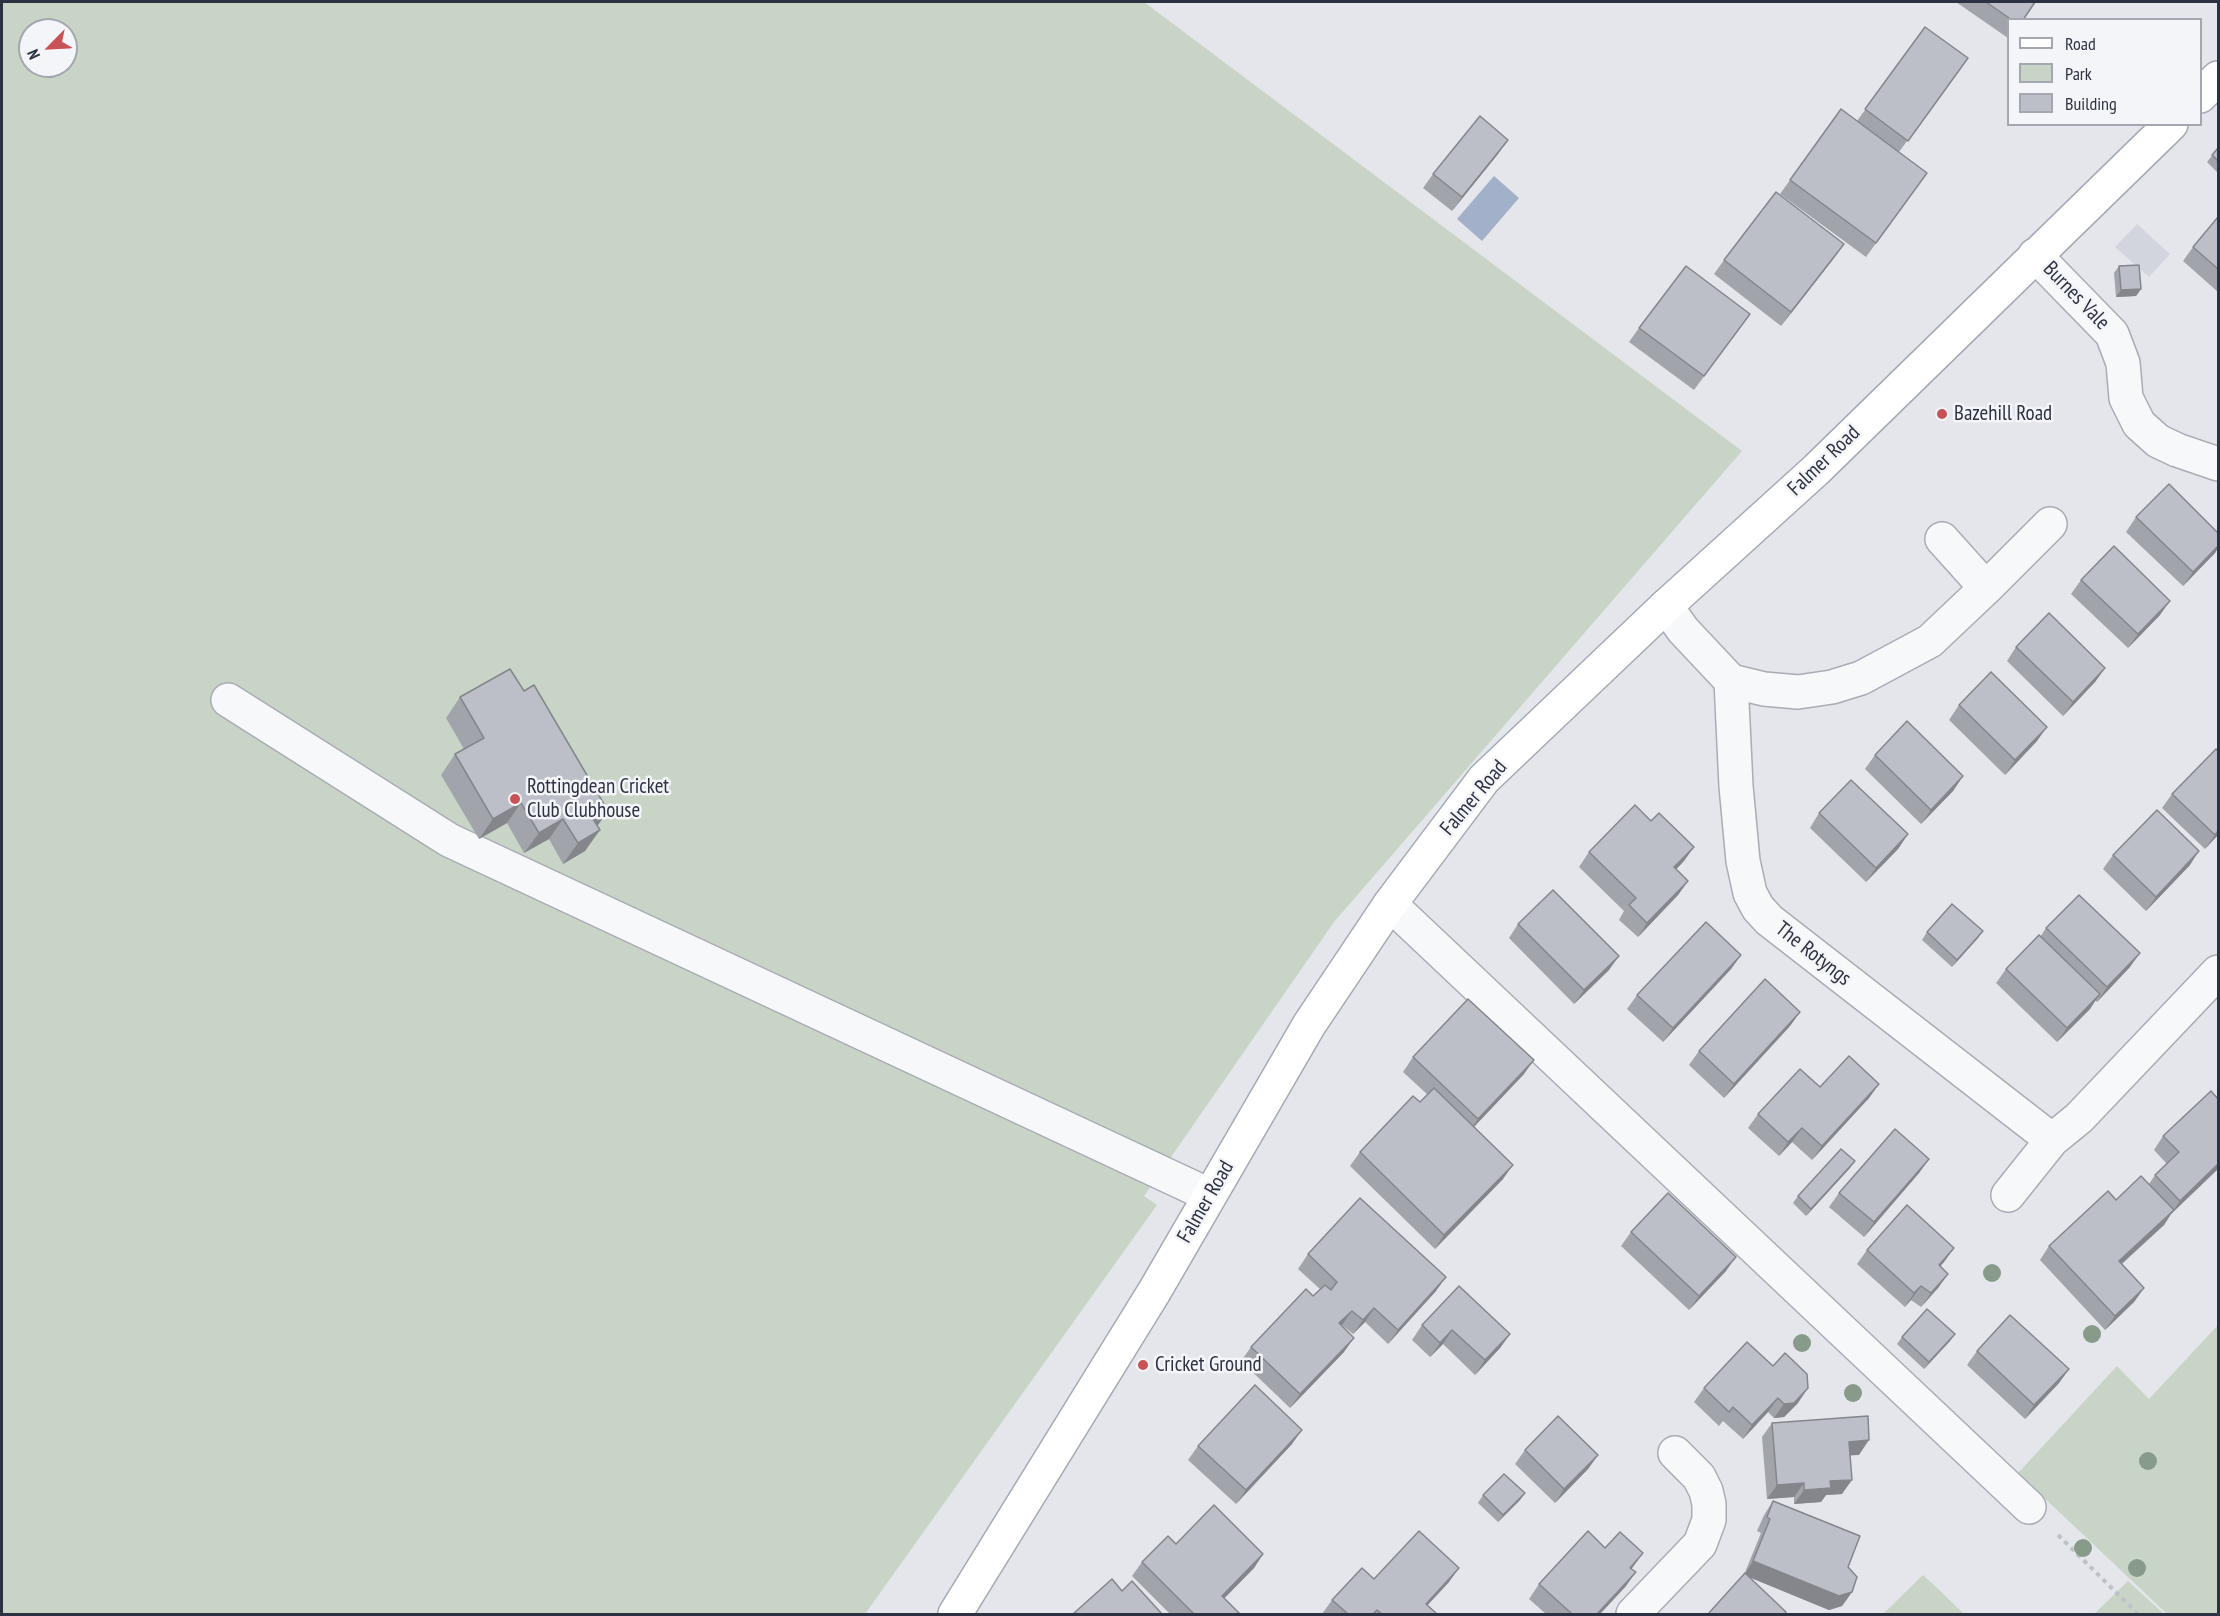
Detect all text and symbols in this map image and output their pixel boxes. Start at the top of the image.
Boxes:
north arrow [18,18,78,78]
legend [2007,18,2202,126]
text: Road [2065,32,2096,55]
text: N [22,47,44,63]
text: Park [2065,62,2092,85]
text: Building [2065,92,2117,115]
street label: Burnes Vale [2037,257,2115,335]
place label: Bazehill Road [1954,401,2052,427]
marker: Bazehill Road [1935,407,1949,421]
street label: Falmer Road [1783,421,1865,501]
street label: Falmer Road [1435,755,1513,841]
place label: Rottingdean Cricket Club Clubhouse [527,774,669,824]
marker: Rottingdean Cricket Club Clubhouse [508,792,522,806]
street label: The Rotyngs [1770,917,1856,991]
street label: Falmer Road [1173,1157,1239,1247]
place label: Cricket Ground [1155,1352,1262,1378]
marker: Cricket Ground [1136,1358,1150,1372]

